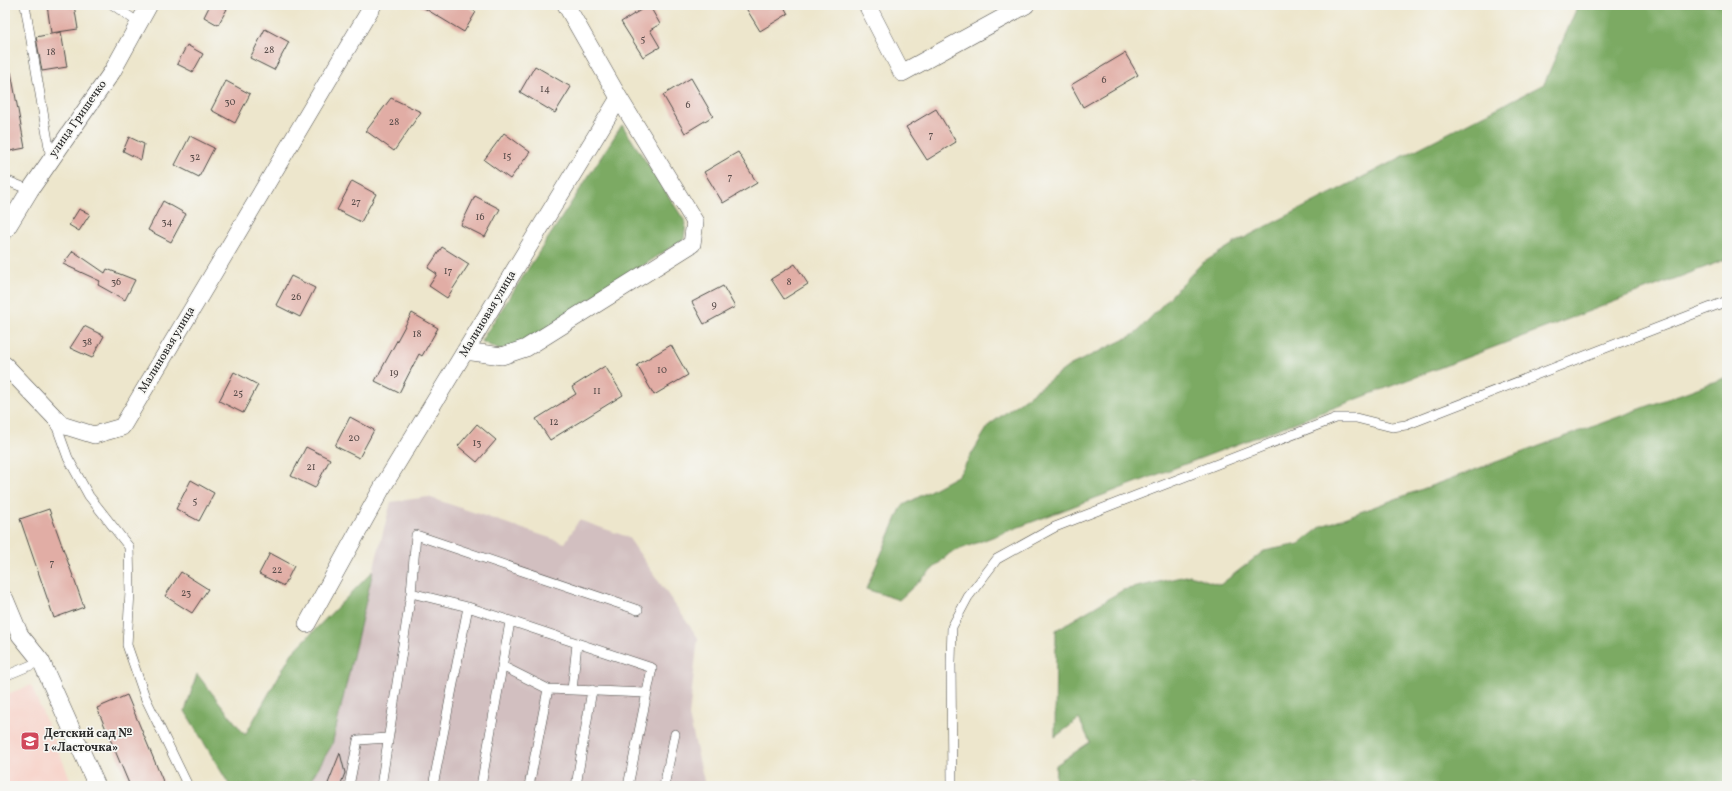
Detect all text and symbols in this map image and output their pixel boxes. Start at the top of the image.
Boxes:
house number: 5 [641,32,646,46]
house number: 28 [264,43,274,57]
house number: 18 [47,45,55,59]
house number: 6 [1101,73,1107,87]
street label: улица Гришечко [45,77,111,161]
house number: 14 [540,82,550,96]
house number: 30 [225,95,235,109]
house number: 6 [685,98,691,112]
house number: 28 [389,115,399,129]
house number: 7 [929,128,934,142]
house number: 15 [503,149,512,163]
house number: 32 [190,150,200,164]
house number: 7 [728,170,733,184]
house number: 27 [351,195,361,209]
house number: 16 [476,210,484,224]
house number: 34 [161,215,173,229]
house number: 17 [444,264,453,278]
street label: Малиновая улица [456,268,520,360]
house number: 36 [111,275,121,289]
house number: 8 [786,275,792,289]
house number: 26 [291,290,301,304]
house number: 9 [711,298,717,312]
street label: Малиновая улица [135,304,199,396]
house number: 18 [413,327,421,341]
house number: 38 [82,335,92,349]
house number: 10 [657,363,667,377]
house number: 19 [389,366,399,380]
house number: 11 [593,384,601,398]
house number: 25 [233,386,243,400]
house number: 12 [549,415,559,429]
house number: 20 [348,431,360,445]
house number: 13 [472,436,482,450]
house number: 21 [306,460,316,474]
house number: 5 [193,494,198,508]
house number: 7 [50,556,55,570]
house number: 22 [272,563,282,577]
house number: 23 [181,586,191,600]
place label: Детский сад № 1 «Ласточка» [44,726,132,756]
school or university icon: Детский сад № 1 «Ласточка» [19,730,41,752]

